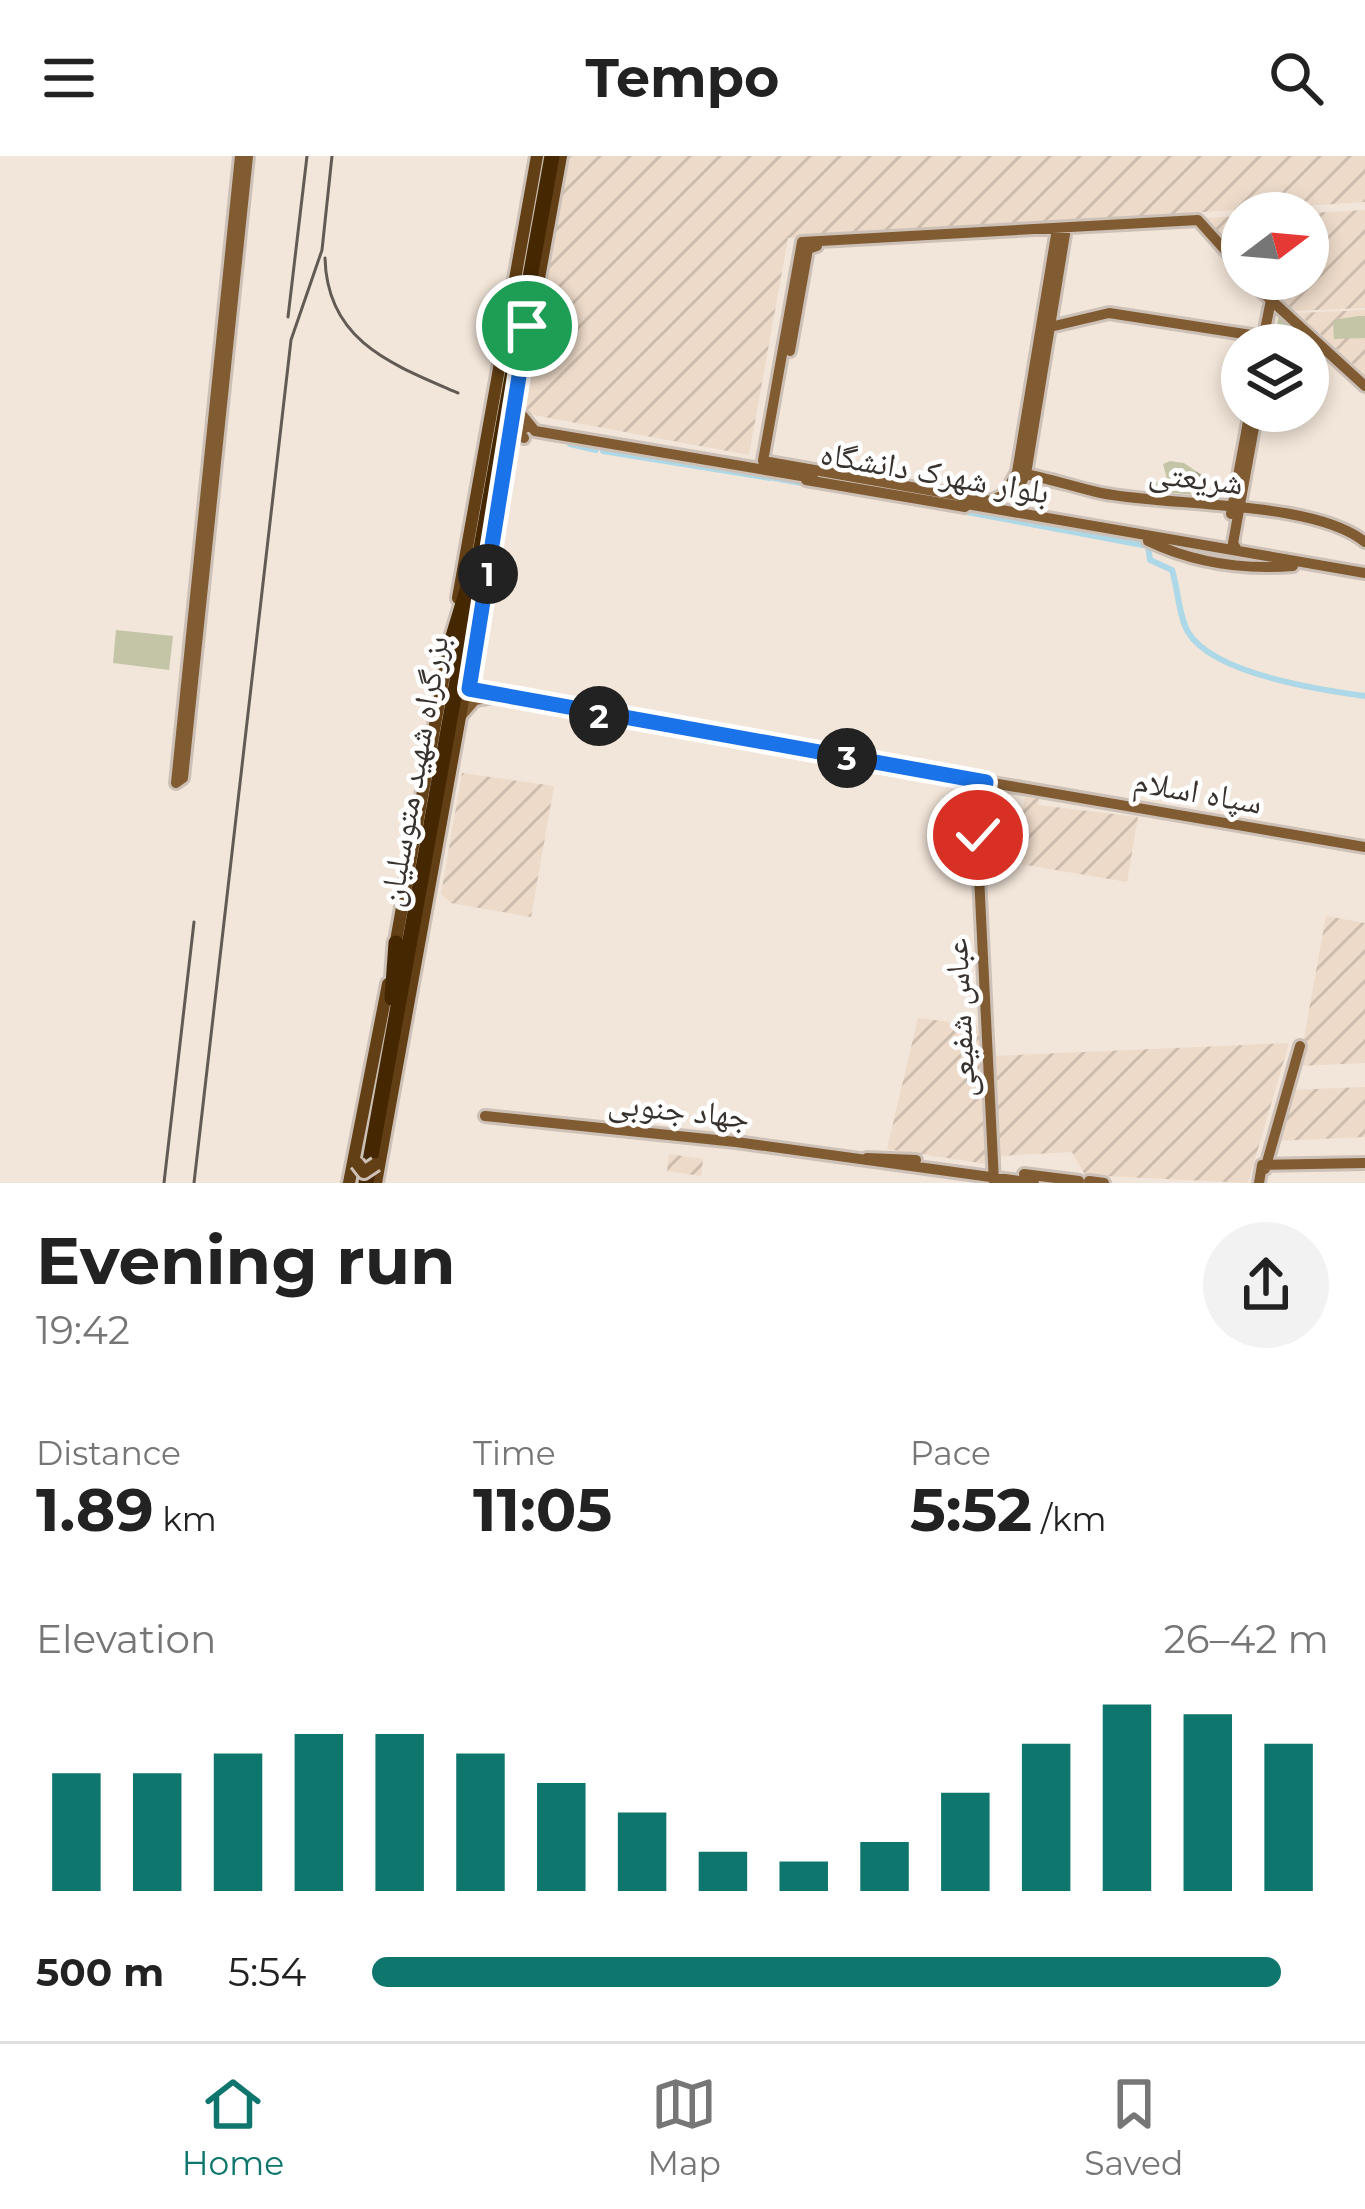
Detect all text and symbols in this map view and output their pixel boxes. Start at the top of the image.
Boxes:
icon: menu [36,45,102,111]
text: Tempo [586,45,779,111]
icon: search [1263,45,1329,111]
north arrow [1221,192,1329,300]
map controls [1221,192,1329,432]
pin [476,275,578,377]
icon: arrive [494,293,560,359]
button: layers [1221,324,1329,432]
street label: بلوار شهرک دانشگاه [818,432,1052,512]
street label: شریعتی [1147,451,1245,504]
pin: 1 [458,544,518,604]
text: 1 [482,554,494,594]
street label: بزرگراه شهید متوسلیان [369,632,458,910]
pin: 2 [569,686,629,746]
text: 2 [589,696,609,736]
pin: 3 [817,728,877,788]
text: 3 [837,738,857,778]
street label: سپاه اسلام [1130,760,1265,824]
pin [927,784,1029,886]
icon: check [945,802,1011,868]
street label: عباس شفیعی [935,937,984,1099]
street label: جهاد جنوبی [606,1082,752,1137]
text: Evening run [36,1220,456,1301]
button: share [1203,1222,1329,1348]
text: 19:42 [36,1306,130,1354]
text: Distance [36,1433,181,1473]
text: Time [473,1433,556,1473]
text: Pace [910,1433,991,1473]
text: 1.89 [36,1473,154,1546]
text: 11:05 [473,1473,612,1546]
text: 5:52 [910,1473,1032,1546]
text: km [154,1499,217,1539]
text: /km [1032,1499,1107,1539]
text: Elevation [36,1615,216,1663]
text: 26–42 m [1164,1615,1329,1663]
text: 500 m [36,1948,164,1996]
text: 5:54 [228,1948,306,1996]
tab: Home [182,2071,284,2183]
tab: Map [647,2071,721,2183]
tab: Saved [1084,2071,1183,2183]

